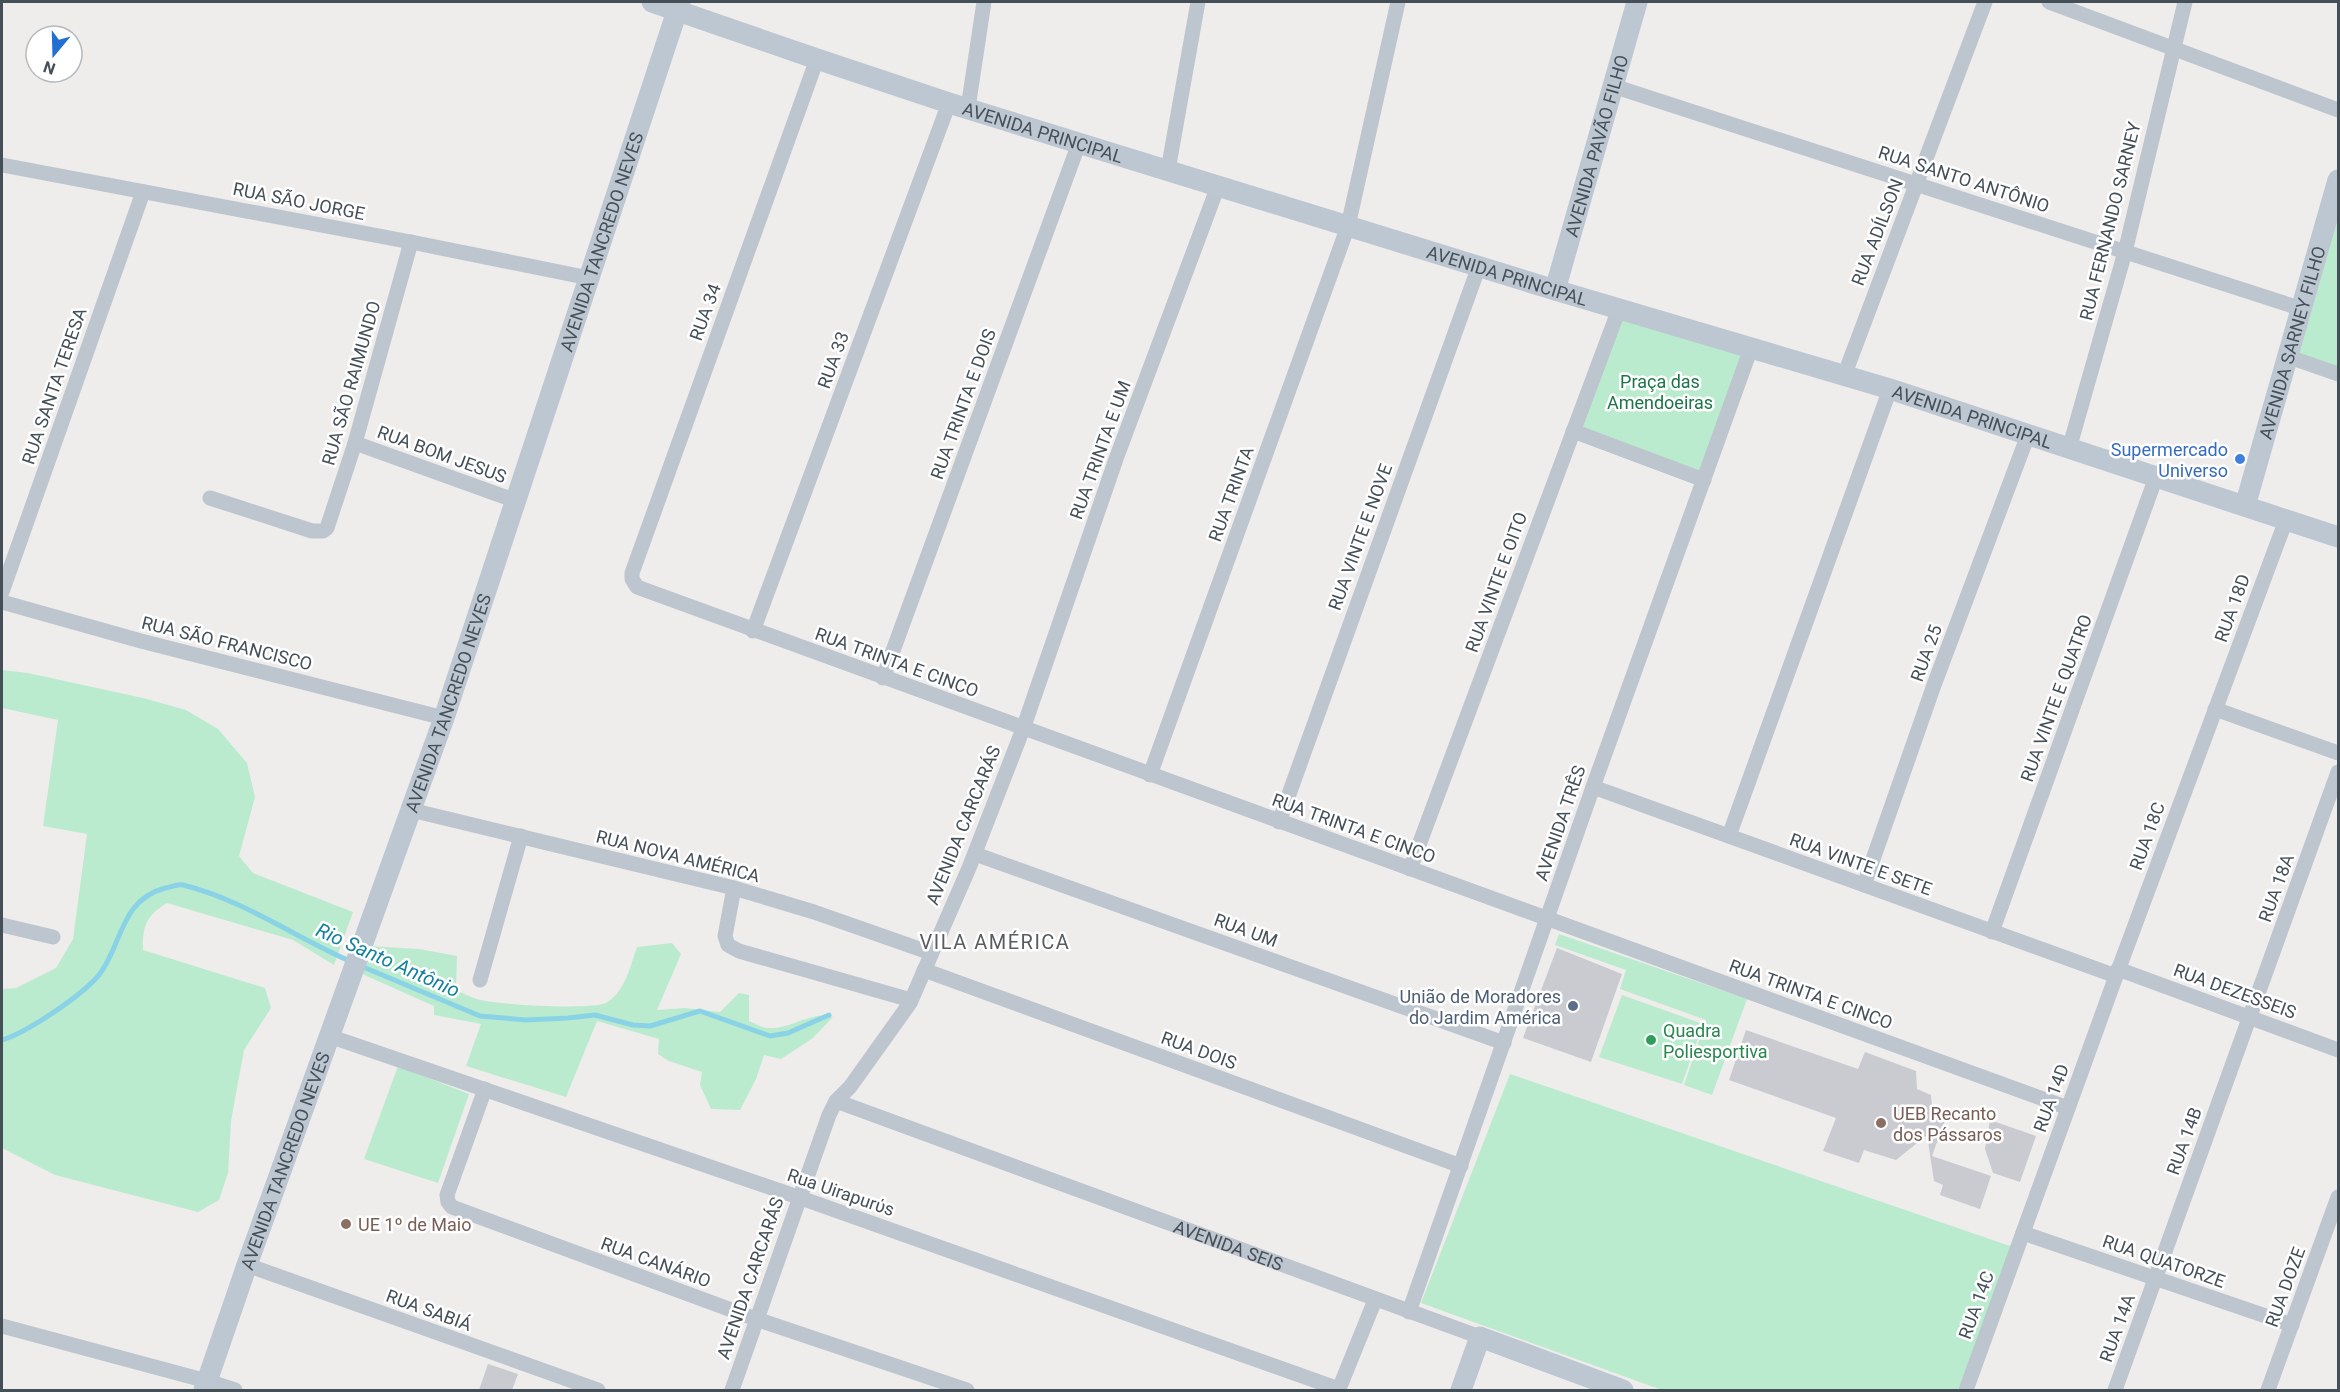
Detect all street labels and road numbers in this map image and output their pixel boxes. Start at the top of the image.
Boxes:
street label: AVENIDA PAVÃO FILHO [1560,52,1632,239]
street label: AVENIDA PRINCIPAL [960,97,1126,167]
street label: RUA FERNANDO SARNEY [2075,119,2145,322]
street label: AVENIDA TANCREDO NEVES [555,129,647,354]
street label: RUA SANTO ANTÔNIO [1876,141,2052,217]
street label: RUA ADÍLSON [1847,176,1907,288]
street label: RUA SÃO JORGE [231,178,367,224]
street label: AVENIDA PRINCIPAL [1425,241,1590,310]
street label: AVENIDA SARNEY FILHO [2254,243,2329,442]
street label: RUA 34 [685,281,725,343]
street label: RUA SÃO RAIMUNDO [317,298,385,468]
street label: RUA SANTA TERESA [17,305,91,467]
street label: RUA TRINTA E DOIS [926,326,1000,482]
street label: RUA 33 [813,329,853,391]
street label: RUA TRINTA E UM [1065,378,1135,522]
street label: AVENIDA PRINCIPAL [1890,380,2055,452]
street label: RUA BOM JESUS [375,421,510,487]
street label: RUA TRINTA [1204,443,1258,544]
street label: RUA VINTE E NOVE [1324,461,1396,613]
street label: RUA VINTE E OITO [1461,509,1531,655]
street label: RUA 18D [2210,571,2254,645]
street label: AVENIDA TANCREDO NEVES [400,591,495,815]
street label: RUA VINTE E QUATRO [2016,611,2096,785]
street label: RUA SÃO FRANCISCO [140,612,314,674]
street label: RUA 25 [1906,622,1946,684]
street label: RUA TRINTA E CINCO [812,623,982,701]
street label: AVENIDA CARCARÁS [921,742,1005,908]
street label: AVENIDA TRÊS [1530,762,1590,883]
street label: RUA TRINTA E CINCO [1269,789,1439,867]
street label: RUA 18C [2125,799,2169,873]
street label: RUA NOVA AMÉRICA [594,825,762,887]
street label: RUA VINTE E SETE [1787,828,1935,900]
street label: RUA 18A [2254,851,2298,925]
street label: RUA UM [1211,909,1281,951]
street label: RUA TRINTA E CINCO [1726,955,1896,1033]
street label: RUA DEZESSEIS [2171,959,2300,1023]
street label: RUA DOIS [1158,1027,1240,1073]
street label: AVENIDA TANCREDO NEVES [236,1049,333,1272]
street label: RUA 14D [2029,1061,2073,1135]
street label: RUA 14B [2162,1104,2206,1178]
street label: Rua Uirapurύs [785,1164,897,1220]
street label: AVENIDA CARCARÁS [712,1194,788,1362]
street label: AVENIDA SEIS [1171,1215,1286,1275]
street label: RUA QUATORZE [2100,1230,2228,1292]
street label: RUA CANÁRIO [598,1232,714,1292]
street label: RUA DOZE [2261,1244,2309,1330]
street label: RUA 14C [1954,1268,1998,1342]
street label: RUA SABIÁ [383,1285,475,1335]
street label: RUA 14A [2095,1291,2139,1365]

